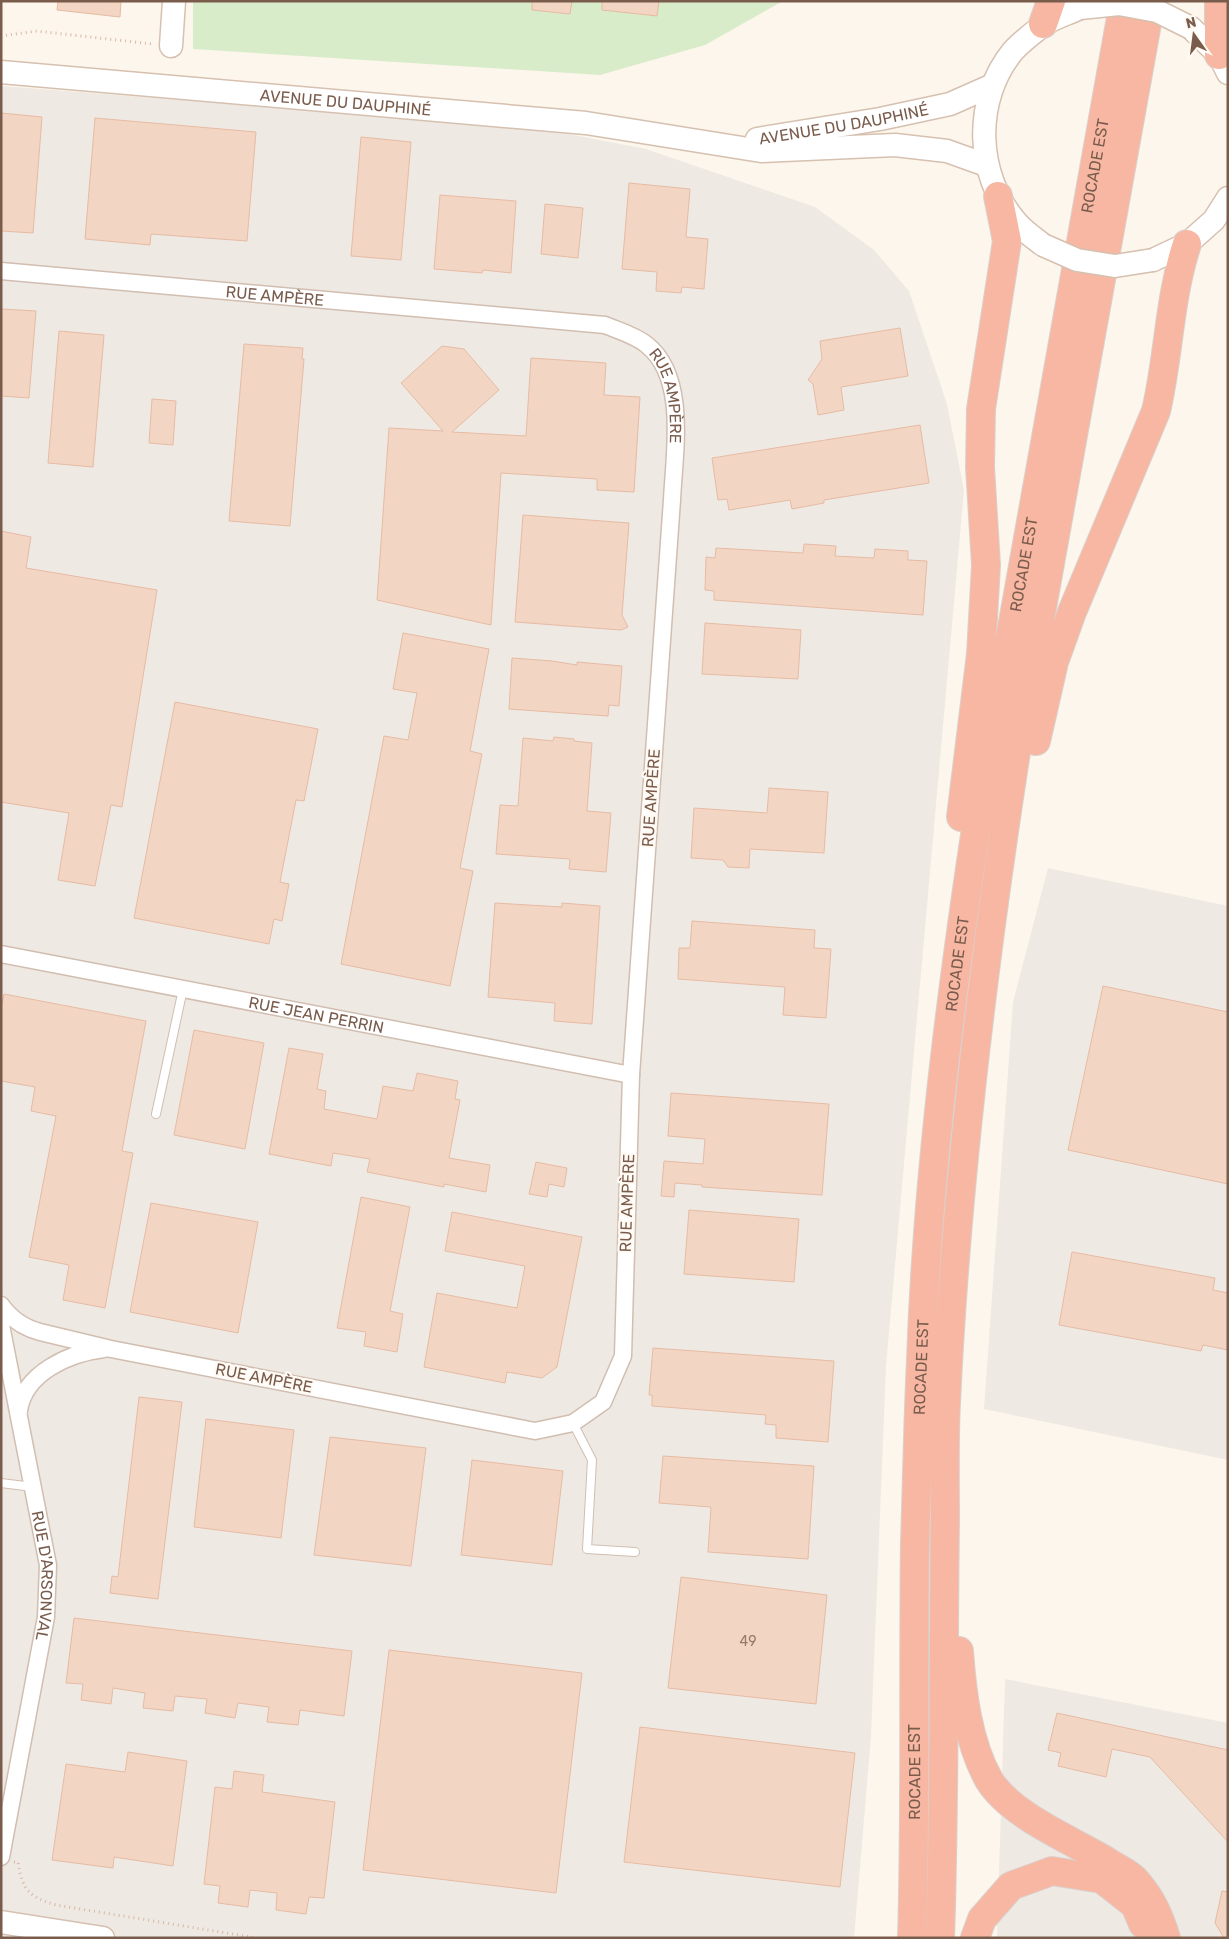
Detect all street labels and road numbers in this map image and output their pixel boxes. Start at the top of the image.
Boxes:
street label: AVENUE DU DAUPHINÉ [259,85,432,119]
street label: AVENUE DU DAUPHINÉ [758,99,930,148]
street label: ROCADE EST [1077,117,1112,215]
street label: RUE AMPÈRE [225,282,325,309]
street label: RUE AMPÈRE [645,344,685,444]
street label: ROCADE EST [1006,516,1041,613]
street label: RUE AMPÈRE [638,748,664,848]
street label: ROCADE EST [941,915,973,1013]
street label: RUE JEAN PERRIN [247,992,386,1037]
street label: RUE AMPÈRE [616,1153,638,1253]
street label: ROCADE EST [909,1319,932,1415]
street label: RUE AMPÈRE [214,1359,314,1397]
street label: RUE D'ARSONVAL [28,1509,58,1642]
street label: ROCADE EST [905,1724,924,1820]

